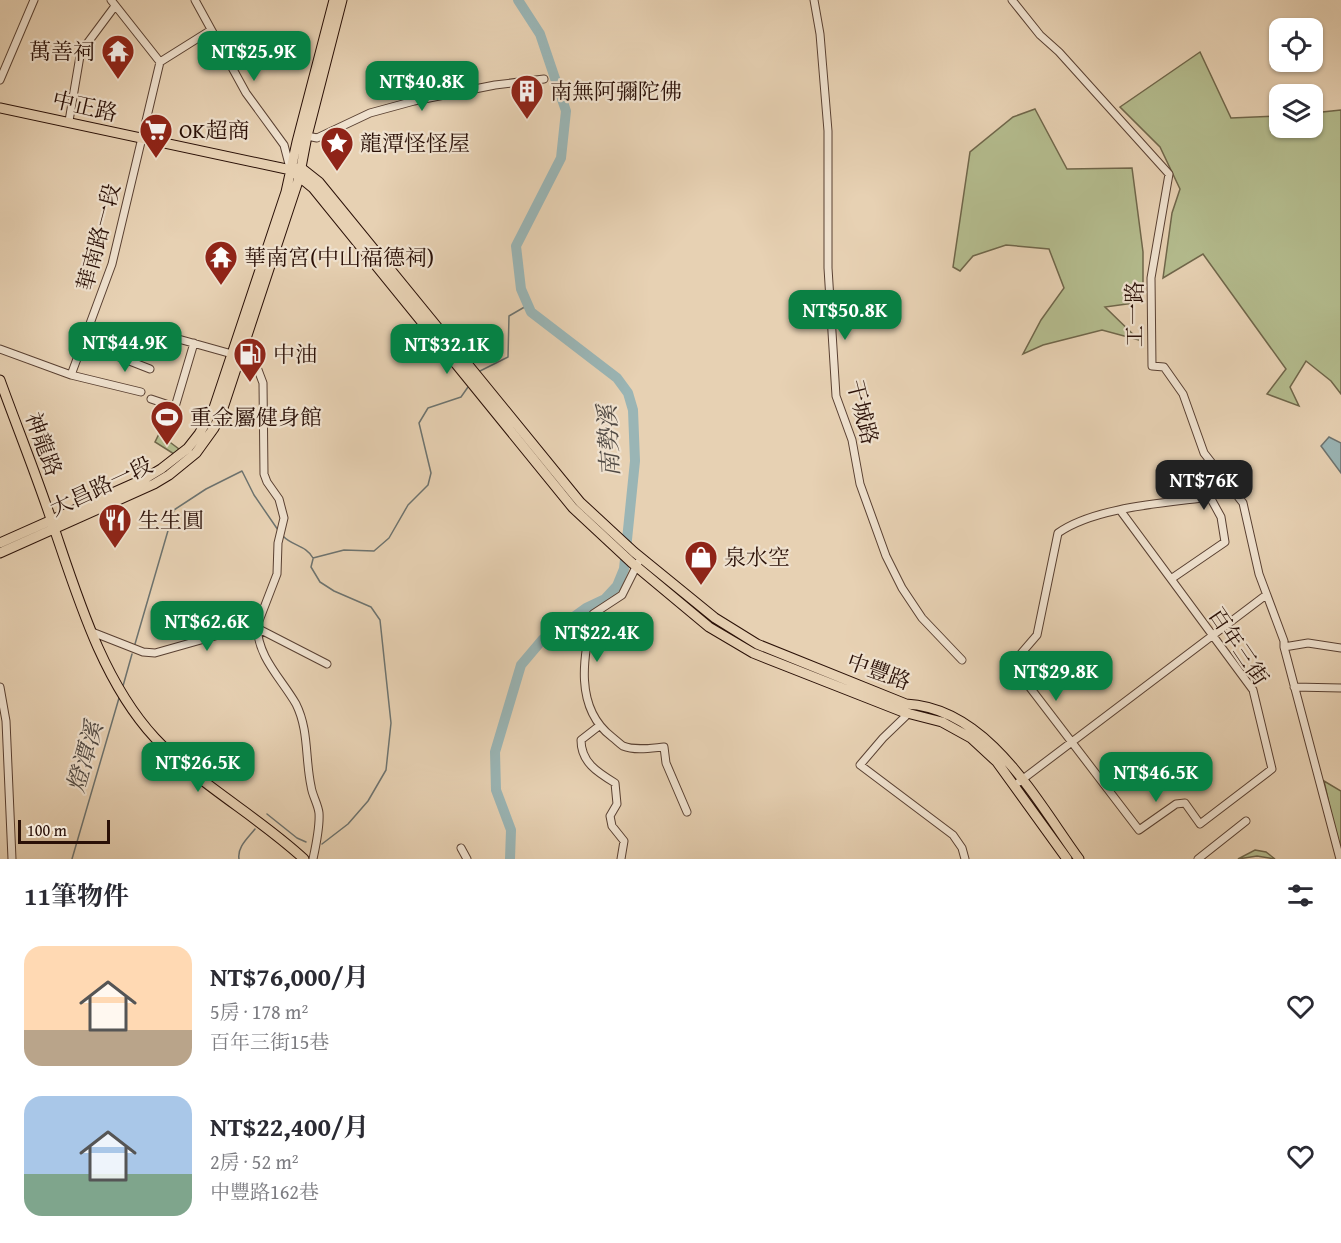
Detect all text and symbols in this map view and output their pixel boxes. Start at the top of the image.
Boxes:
map controls [1269,18,1323,138]
button: locate [1269,18,1323,72]
pin: NT$25.9K [192,31,316,82]
temple icon: 萬善祠 [100,33,136,80]
place label: 萬善祠 [29,35,95,67]
text: NT$25.9K [212,36,296,65]
pin: NT$40.8K [360,61,484,112]
text: NT$40.8K [380,66,464,95]
building icon: 南無阿彌陀佛 [509,73,545,120]
place label: 南無阿彌陀佛 [550,75,682,107]
street label: 中正路 [49,83,121,129]
button: layers [1269,84,1323,138]
supermarket icon: OK超商 [138,112,174,159]
place label: OK超商 [179,114,249,146]
place icon: 龍潭怪怪屋 [319,125,355,172]
place label: 龍潭怪怪屋 [360,127,470,159]
street label: 華南路一段 [68,180,128,294]
temple icon: 華南宮(中山福德祠) [203,239,239,286]
place label: 華南宮(中山福德祠) [244,241,434,273]
street label: 工一路 [1118,281,1150,347]
pin: NT$50.8K [783,290,907,341]
text: NT$50.8K [803,295,887,324]
pin: NT$44.9K [63,322,187,373]
pin: NT$32.1K [385,324,509,375]
text: NT$44.9K [83,327,167,356]
text: NT$32.1K [405,329,489,358]
fuel station icon: 中油 [232,336,268,383]
place label: 中油 [273,338,317,370]
street label: 干城路 [839,376,887,448]
sports icon: 重金屬健身館 [149,399,185,446]
place label: 重金屬健身館 [190,401,322,433]
water label: 南勢溪 [589,401,628,478]
street label: 神龍路 [18,408,70,480]
street label: 大昌路一段 [44,448,158,524]
pin: NT$76K [1155,460,1253,511]
text: NT$76K [1170,465,1238,494]
restaurant icon: 生生圓 [97,502,133,549]
place label: 生生圓 [138,504,204,536]
shop icon: 泉水空 [683,539,719,586]
place label: 泉水空 [724,541,790,573]
pin: NT$62.6K [145,601,269,652]
street label: 百年三街 [1201,601,1277,691]
text: NT$62.6K [165,606,249,635]
pin: NT$22.4K [535,612,659,663]
text: NT$22.4K [555,617,639,646]
street label: 中豐路 [843,645,915,697]
pin: NT$29.8K [994,651,1118,702]
text: NT$29.8K [1014,656,1098,685]
water label: 燈潭溪 [58,715,112,796]
pin: NT$26.5K [136,742,260,793]
text: NT$26.5K [156,747,240,776]
pin: NT$46.5K [1094,752,1218,803]
text: NT$46.5K [1114,757,1198,786]
scale bar [18,817,110,844]
text: 100 m [27,818,67,842]
text: 11筆物件 [24,876,129,915]
icon: filters [1284,879,1317,912]
text: NT$76,000/月 [210,957,369,996]
icon: home [72,970,144,1042]
icon: heart [1284,990,1317,1023]
text: 5房 · 178 m² [210,997,308,1026]
text: 百年三街15巷 [210,1027,329,1056]
text: NT$22,400/月 [210,1107,369,1146]
icon: home [72,1120,144,1192]
icon: heart [1284,1140,1317,1173]
text: 2房 · 52 m² [210,1147,299,1176]
text: 中豐路162巷 [210,1177,319,1206]

